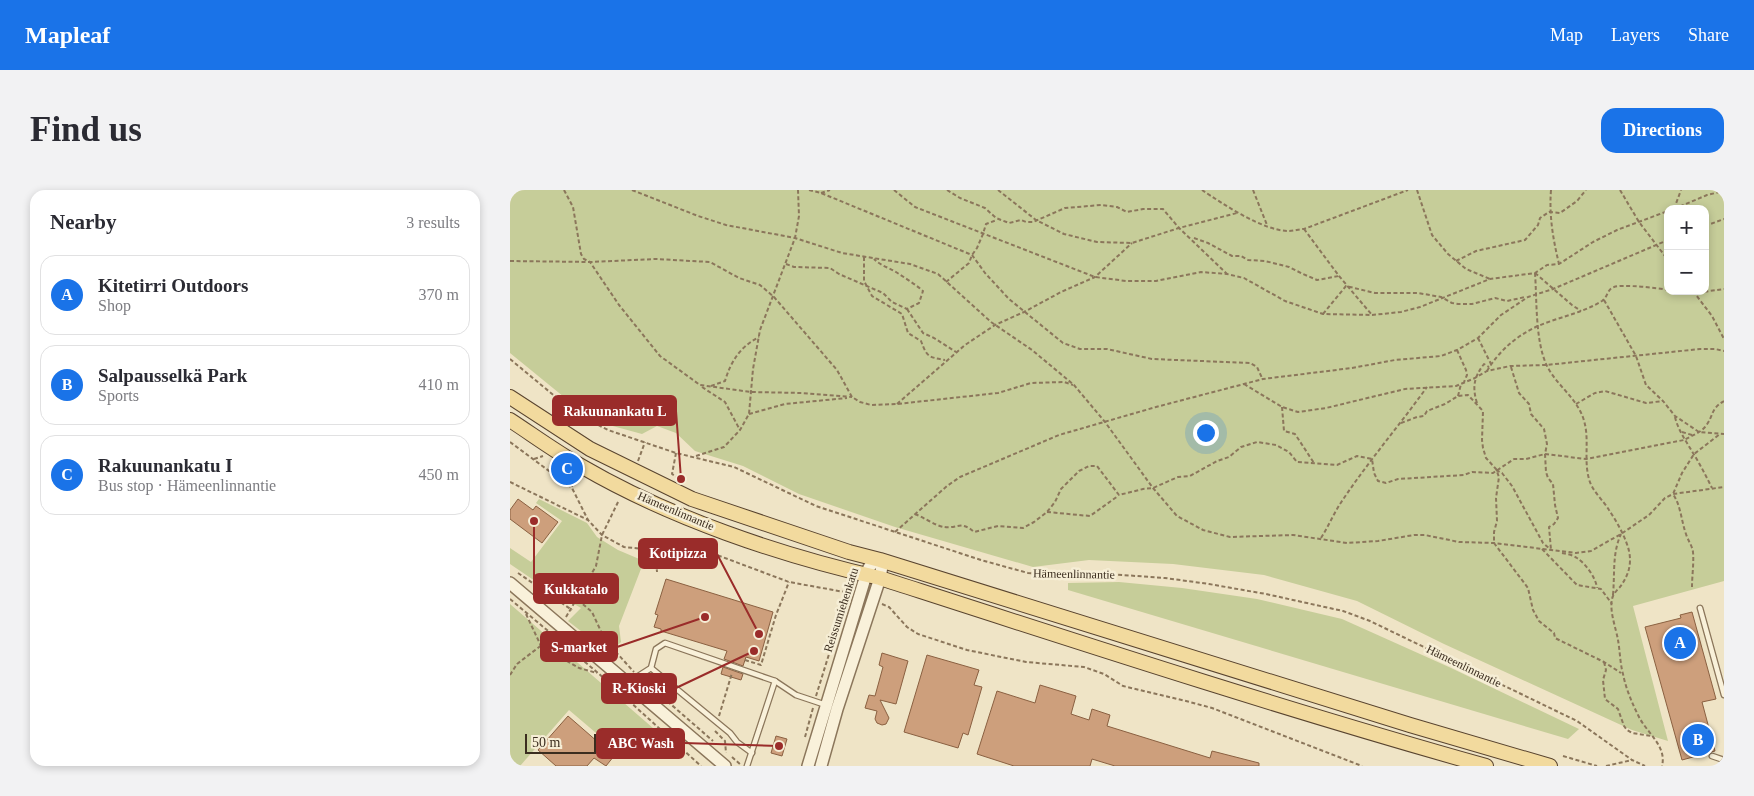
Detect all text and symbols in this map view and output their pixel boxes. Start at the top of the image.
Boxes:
text: Mapleaf [25,22,110,48]
text: Map [1550,25,1583,45]
text: Layers [1611,25,1660,45]
text: Share [1688,25,1729,45]
button: Directions [1601,108,1724,153]
text: Find us [30,110,142,149]
map controls [1664,205,1709,295]
button: + [1664,205,1709,250]
text: Nearby [50,210,117,234]
text: 3 results [406,214,460,231]
button: − [1664,250,1709,295]
text: Kitetirri Outdoors [98,275,248,296]
text: A [61,286,73,303]
text: 370 m [419,286,459,303]
text: Shop [98,297,131,314]
text: Salpausselkä Park [98,365,247,386]
text: B [62,376,72,393]
text: 410 m [419,376,459,393]
text: Sports [98,387,139,404]
callout: Rakuunankatu L [553,396,676,425]
text: Rakuunankatu L [563,404,667,419]
your location [1193,420,1219,446]
pin: C [551,450,583,488]
text: Rakuunankatu I [98,455,233,476]
text: C [61,466,73,483]
text: 450 m [419,466,459,483]
text: Bus stop · Hämeenlinnantie [98,477,276,494]
street label: Hämeenlinnantie [636,489,716,533]
callout: Kotipizza [639,539,717,568]
text: Kotipizza [649,546,707,561]
street label: Reissumiehenkatu [821,566,861,654]
street label: Hämeenlinnantie [1033,566,1115,582]
callout: Kukkatalo [534,574,618,603]
text: Kukkatalo [544,582,608,597]
pin: A [1664,624,1696,662]
callout: S-market [541,632,617,661]
text: S-market [551,640,607,655]
street label: Hämeenlinnantie [1424,642,1504,690]
callout: R-Kioski [602,674,676,703]
text: R-Kioski [612,681,666,696]
pin: B [1682,721,1714,759]
callout: ABC Wash [597,729,684,758]
scale bar [525,731,596,754]
text: 50 m [532,735,560,750]
text: ABC Wash [608,736,674,751]

